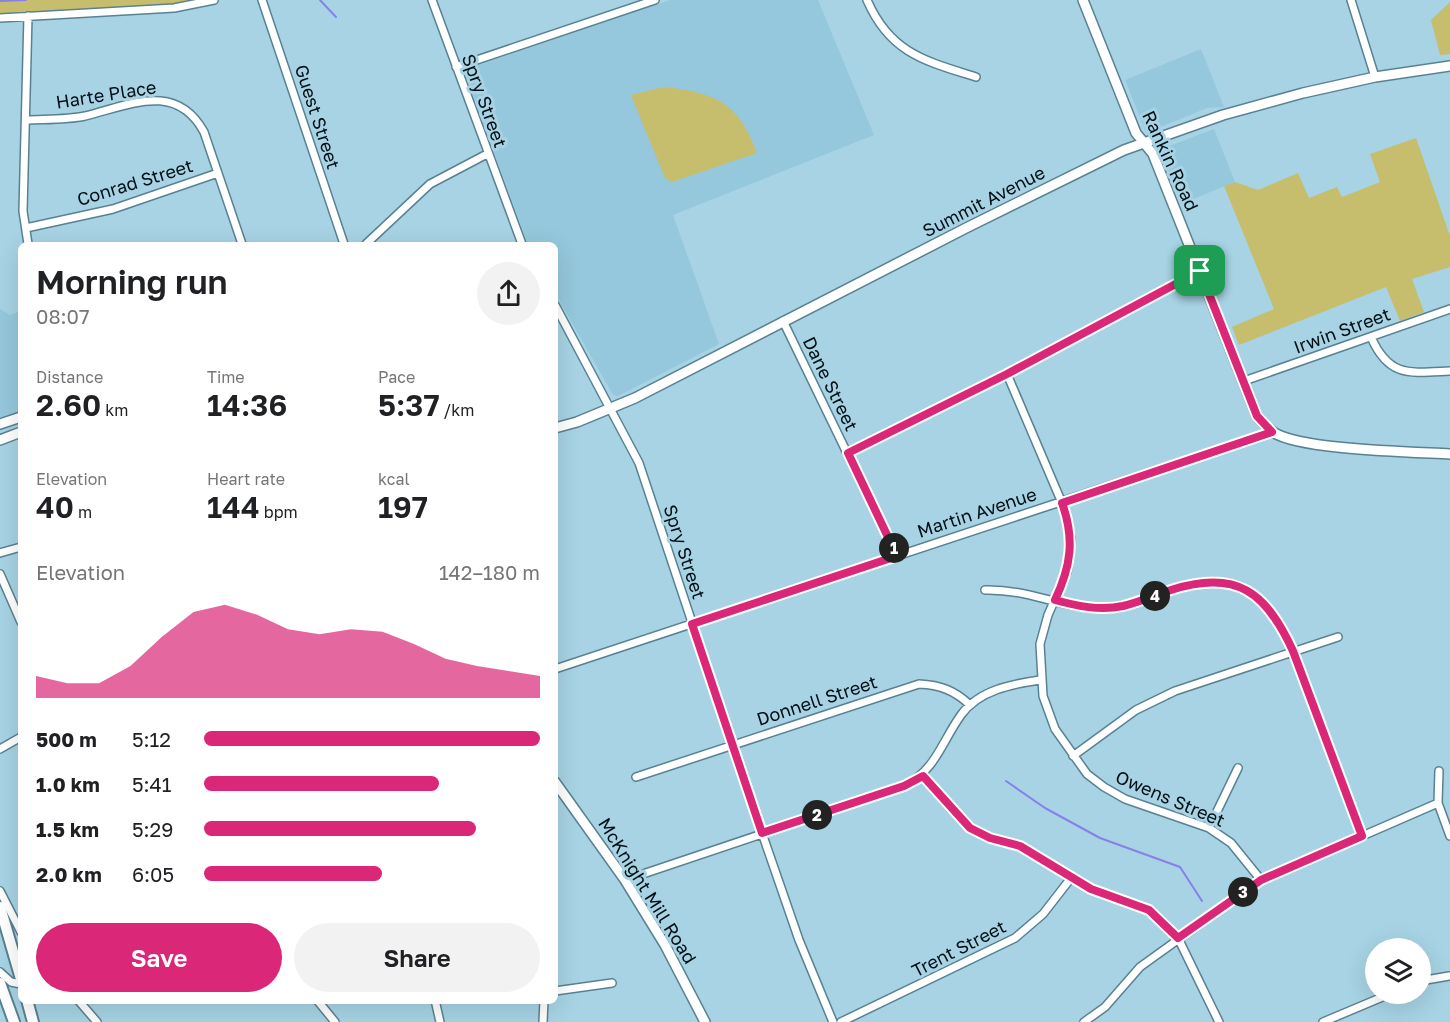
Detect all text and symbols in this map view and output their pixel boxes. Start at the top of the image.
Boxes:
street label: Spry Street [458,51,512,150]
street label: Guest Street [291,62,345,172]
street label: Harte Place [54,75,158,113]
street label: Rankin Road [1138,107,1204,214]
street label: Conrad Street [74,154,195,210]
street label: Summit Avenue [919,161,1048,241]
pin [1174,245,1225,296]
icon: arrive [1183,254,1216,287]
text: Morning run [36,262,228,301]
button: share [477,262,540,325]
street label: Irwin Street [1290,302,1393,358]
text: 08:07 [36,304,90,328]
street label: Dane Street [799,333,863,434]
text: Distance [36,367,103,387]
text: Time [207,367,245,387]
text: Pace [378,367,415,387]
text: 2.60 [36,387,101,423]
text: 14:36 [207,387,287,423]
text: 5:37 [378,387,440,423]
text: km [101,400,128,420]
text: /km [440,400,474,420]
text: Elevation [36,469,107,489]
text: Heart rate [207,469,285,489]
text: kcal [378,469,410,489]
street label: Martin Avenue [914,482,1039,542]
text: 40 [36,489,74,525]
text: 144 [207,489,260,525]
text: 197 [378,489,428,525]
text: m [74,502,92,522]
text: bpm [260,502,298,522]
street label: Spry Street [659,502,711,602]
pin: 1 [879,533,909,563]
text: 1 [890,538,898,558]
text: Elevation [36,560,125,584]
text: 142–180 m [439,560,540,584]
pin: 4 [1140,581,1170,611]
text: 4 [1150,586,1160,606]
street label: Donnell Street [754,670,880,730]
text: 500 m [36,727,97,751]
text: 5:12 [132,727,171,751]
street label: Owens Street [1112,765,1228,831]
text: 1.0 km [36,772,100,796]
text: 5:41 [132,772,172,796]
pin: 2 [802,800,832,830]
text: 2 [812,805,822,825]
street label: McKnight Mill Road [594,814,702,967]
text: 1.5 km [36,817,99,841]
text: 5:29 [132,817,173,841]
text: 2.0 km [36,862,102,886]
text: 6:05 [132,862,174,886]
pin: 3 [1228,877,1258,907]
text: 3 [1238,882,1248,902]
street label: Trent Street [908,915,1009,981]
button: Save [36,923,282,992]
button: Share [294,923,540,992]
map controls [1365,938,1431,1004]
button: layers [1365,938,1431,1004]

